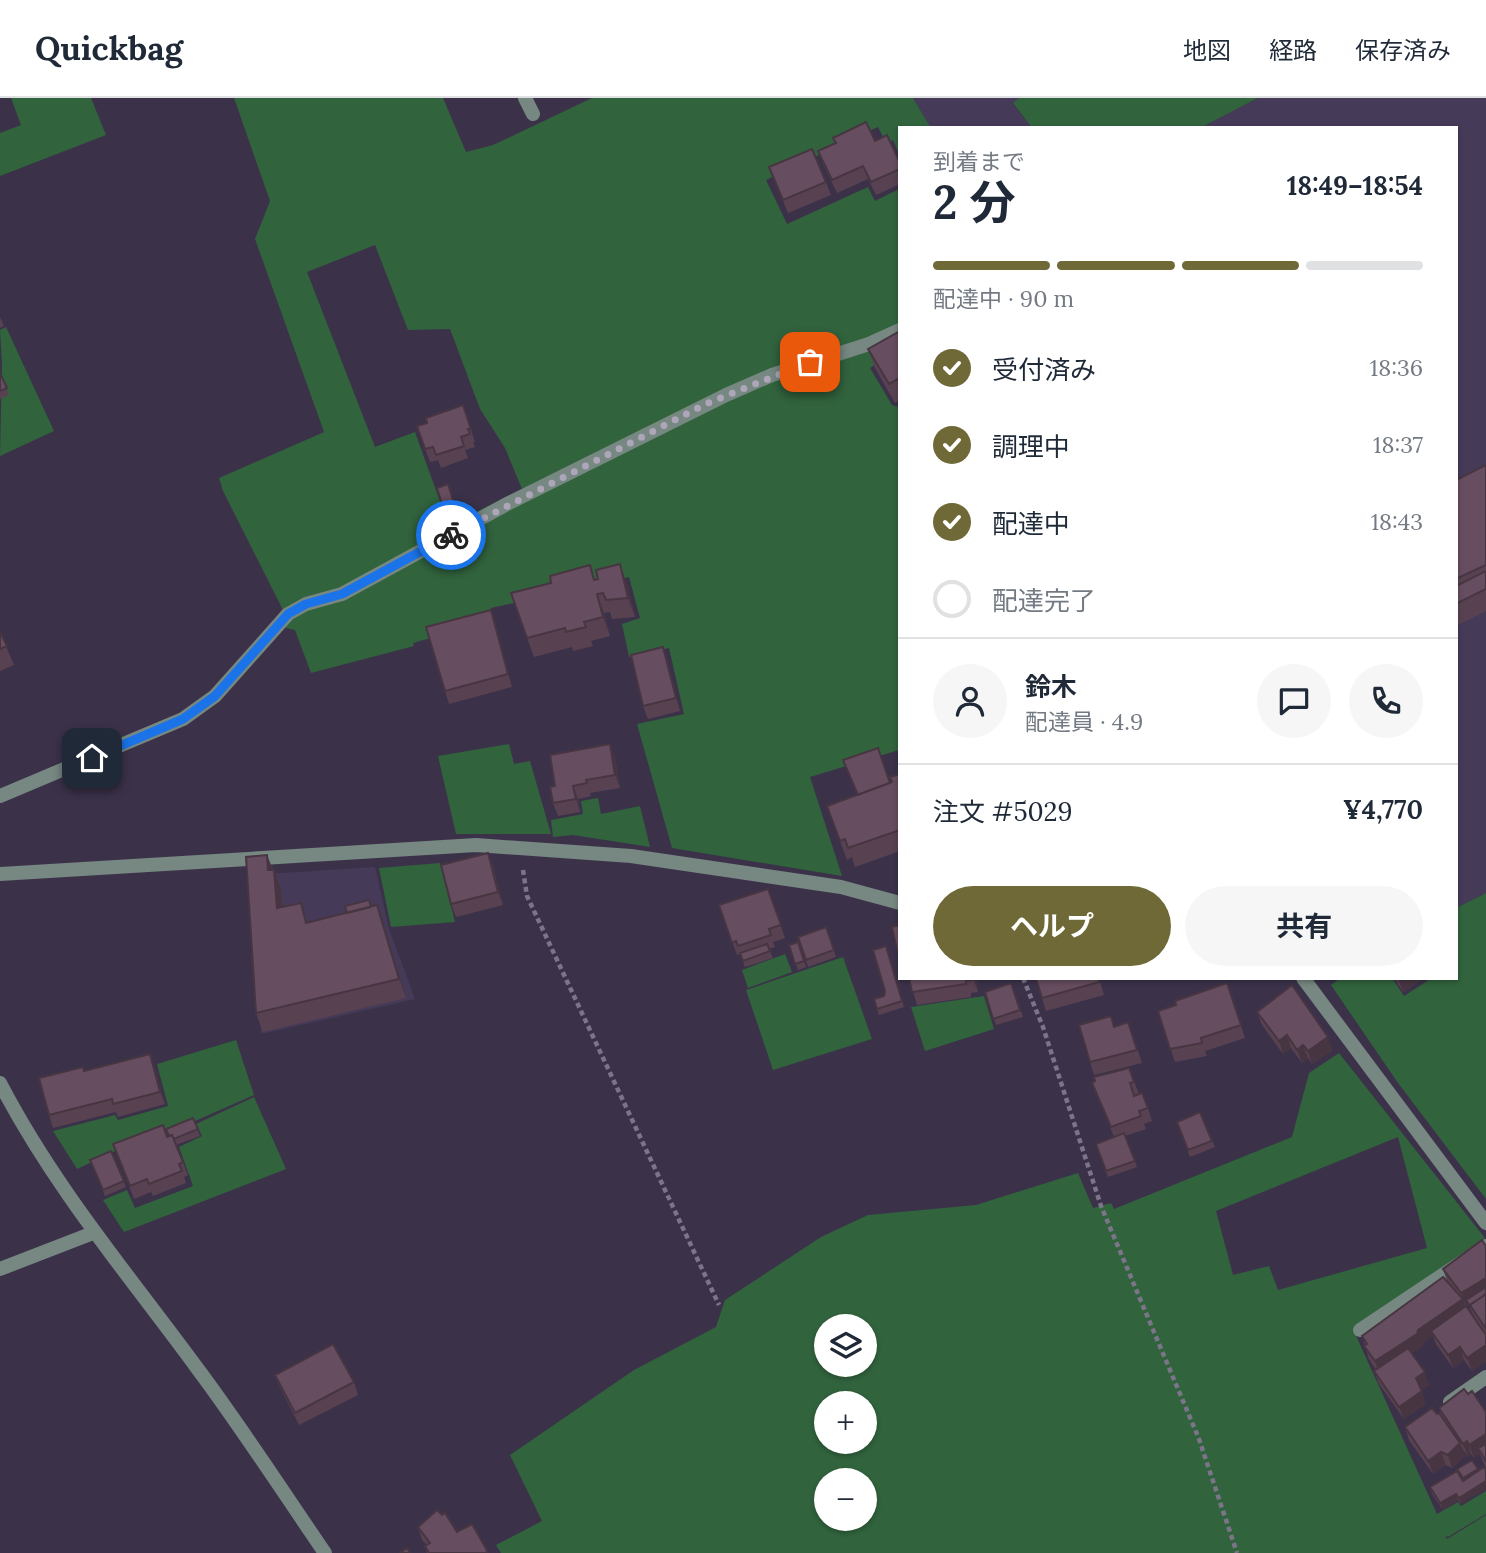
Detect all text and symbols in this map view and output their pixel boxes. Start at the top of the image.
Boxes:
text: Quickbag [35,27,183,69]
text: 地図 [1183,35,1231,66]
text: 経路 [1269,35,1317,66]
text: 保存済み [1355,35,1451,66]
text: 到着まで [933,147,1025,176]
text: 18:49–18:54 [1287,169,1423,202]
text: 2 分 [933,173,1016,232]
text: 配達中 · 90 m [933,284,1074,313]
pin [780,332,840,392]
icon: bag [791,343,829,381]
icon: check [933,349,971,387]
text: 受付済み [992,353,1096,386]
text: 18:36 [1370,353,1423,382]
icon: check [933,426,971,464]
text: 調理中 [992,430,1070,463]
text: 18:37 [1373,430,1423,459]
courier [416,500,486,570]
icon: check [933,503,971,541]
text: 配達中 [992,507,1070,540]
text: 18:43 [1371,507,1423,536]
icon: bike [432,516,470,554]
text: 配達完了 [992,584,1096,617]
button: person [933,664,1007,738]
button: chat [1257,664,1331,738]
button: phone [1349,664,1423,738]
text: 鈴木 [1025,670,1077,703]
text: 配達員 · 4.9 [1025,707,1143,736]
pin [62,728,122,788]
icon: home [73,739,111,777]
text: ¥4,770 [1343,793,1423,826]
text: 注文 #5029 [933,795,1073,828]
button: ヘルプ [933,886,1171,966]
button: 共有 [1185,886,1423,966]
map controls [814,1314,877,1531]
button: layers [814,1314,877,1377]
button: + [814,1391,877,1454]
button: − [814,1468,877,1531]

